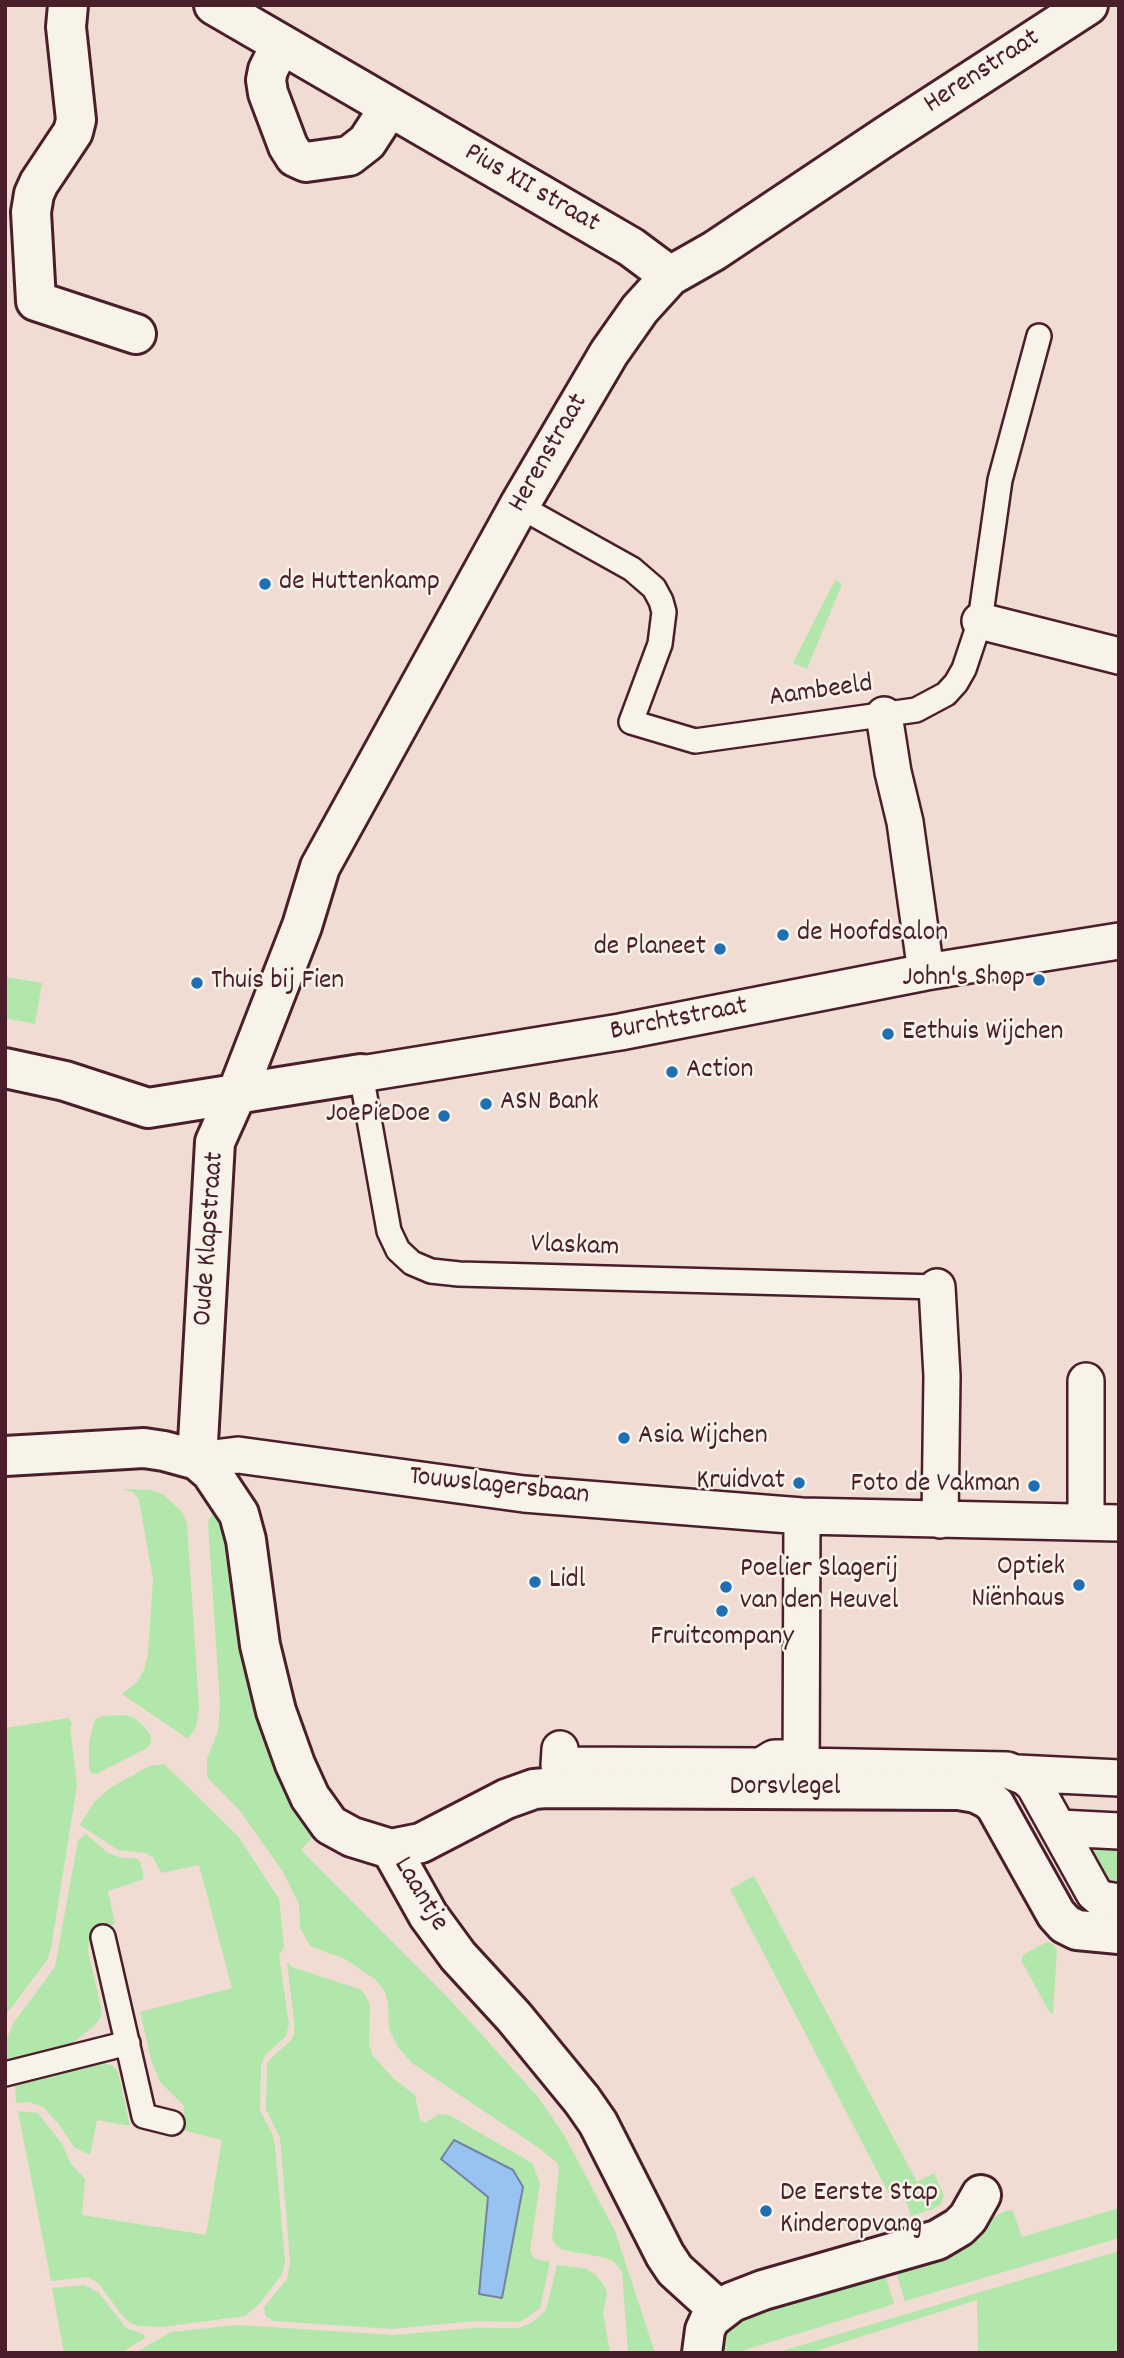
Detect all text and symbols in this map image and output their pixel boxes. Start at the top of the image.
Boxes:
street label: Herenstraat [919,23,1047,123]
street label: Pius XII straat [457,138,605,242]
street label: Herenstraat [503,389,597,519]
place label: de Huttenkamp [279,567,440,601]
marker: de Huttenkamp [257,576,273,592]
street label: Aambeeld [767,669,875,717]
place label: de Hoofdsalon [797,918,948,952]
marker: de Hoofdsalon [775,927,791,943]
place label: de Planeet [594,932,706,966]
marker: de Planeet [712,941,728,957]
place label: John's Shop [902,963,1025,997]
place label: Thuis bij Fien [211,966,344,1000]
marker: John's Shop [1031,972,1047,988]
marker: Thuis bij Fien [189,975,205,991]
street label: Burchtstraat [607,991,751,1051]
place label: Eethuis Wijchen [902,1017,1063,1051]
marker: Eethuis Wijchen [880,1026,896,1042]
place label: Action [686,1055,753,1089]
marker: Action [664,1064,680,1080]
place label: ASN Bank [500,1087,599,1121]
marker: ASN Bank [478,1096,494,1112]
place label: JoePieDoe [326,1099,430,1133]
marker: JoePieDoe [436,1108,452,1124]
street label: Oude Klapstraat [188,1151,234,1327]
street label: Vlaskam [530,1230,620,1266]
place label: Asia Wijchen [638,1421,768,1455]
marker: Asia Wijchen [616,1430,632,1446]
street label: Touwslagersbaan [407,1462,591,1514]
place label: Kruidvat [696,1466,785,1500]
place label: Foto de Vakman [851,1469,1020,1503]
marker: Kruidvat [791,1475,807,1491]
marker: Foto de Vakman [1026,1478,1042,1494]
place label: Optiek Niënhaus [971,1552,1065,1618]
place label: Poelier Slagerij van den Heuvel [740,1554,898,1620]
place label: Lidl [549,1565,585,1599]
marker: Lidl [527,1574,543,1590]
marker: Optiek Niënhaus [1071,1577,1087,1593]
marker: Poelier Slagerij van den Heuvel [718,1579,734,1595]
marker: Fruitcompany [714,1603,730,1619]
place label: Fruitcompany [650,1622,794,1656]
street label: Dorsvlegel [730,1772,840,1806]
street label: Laantje [384,1852,454,1938]
place label: De Eerste Stap Kinderopvang [780,2178,938,2244]
marker: De Eerste Stap Kinderopvang [758,2203,774,2219]

